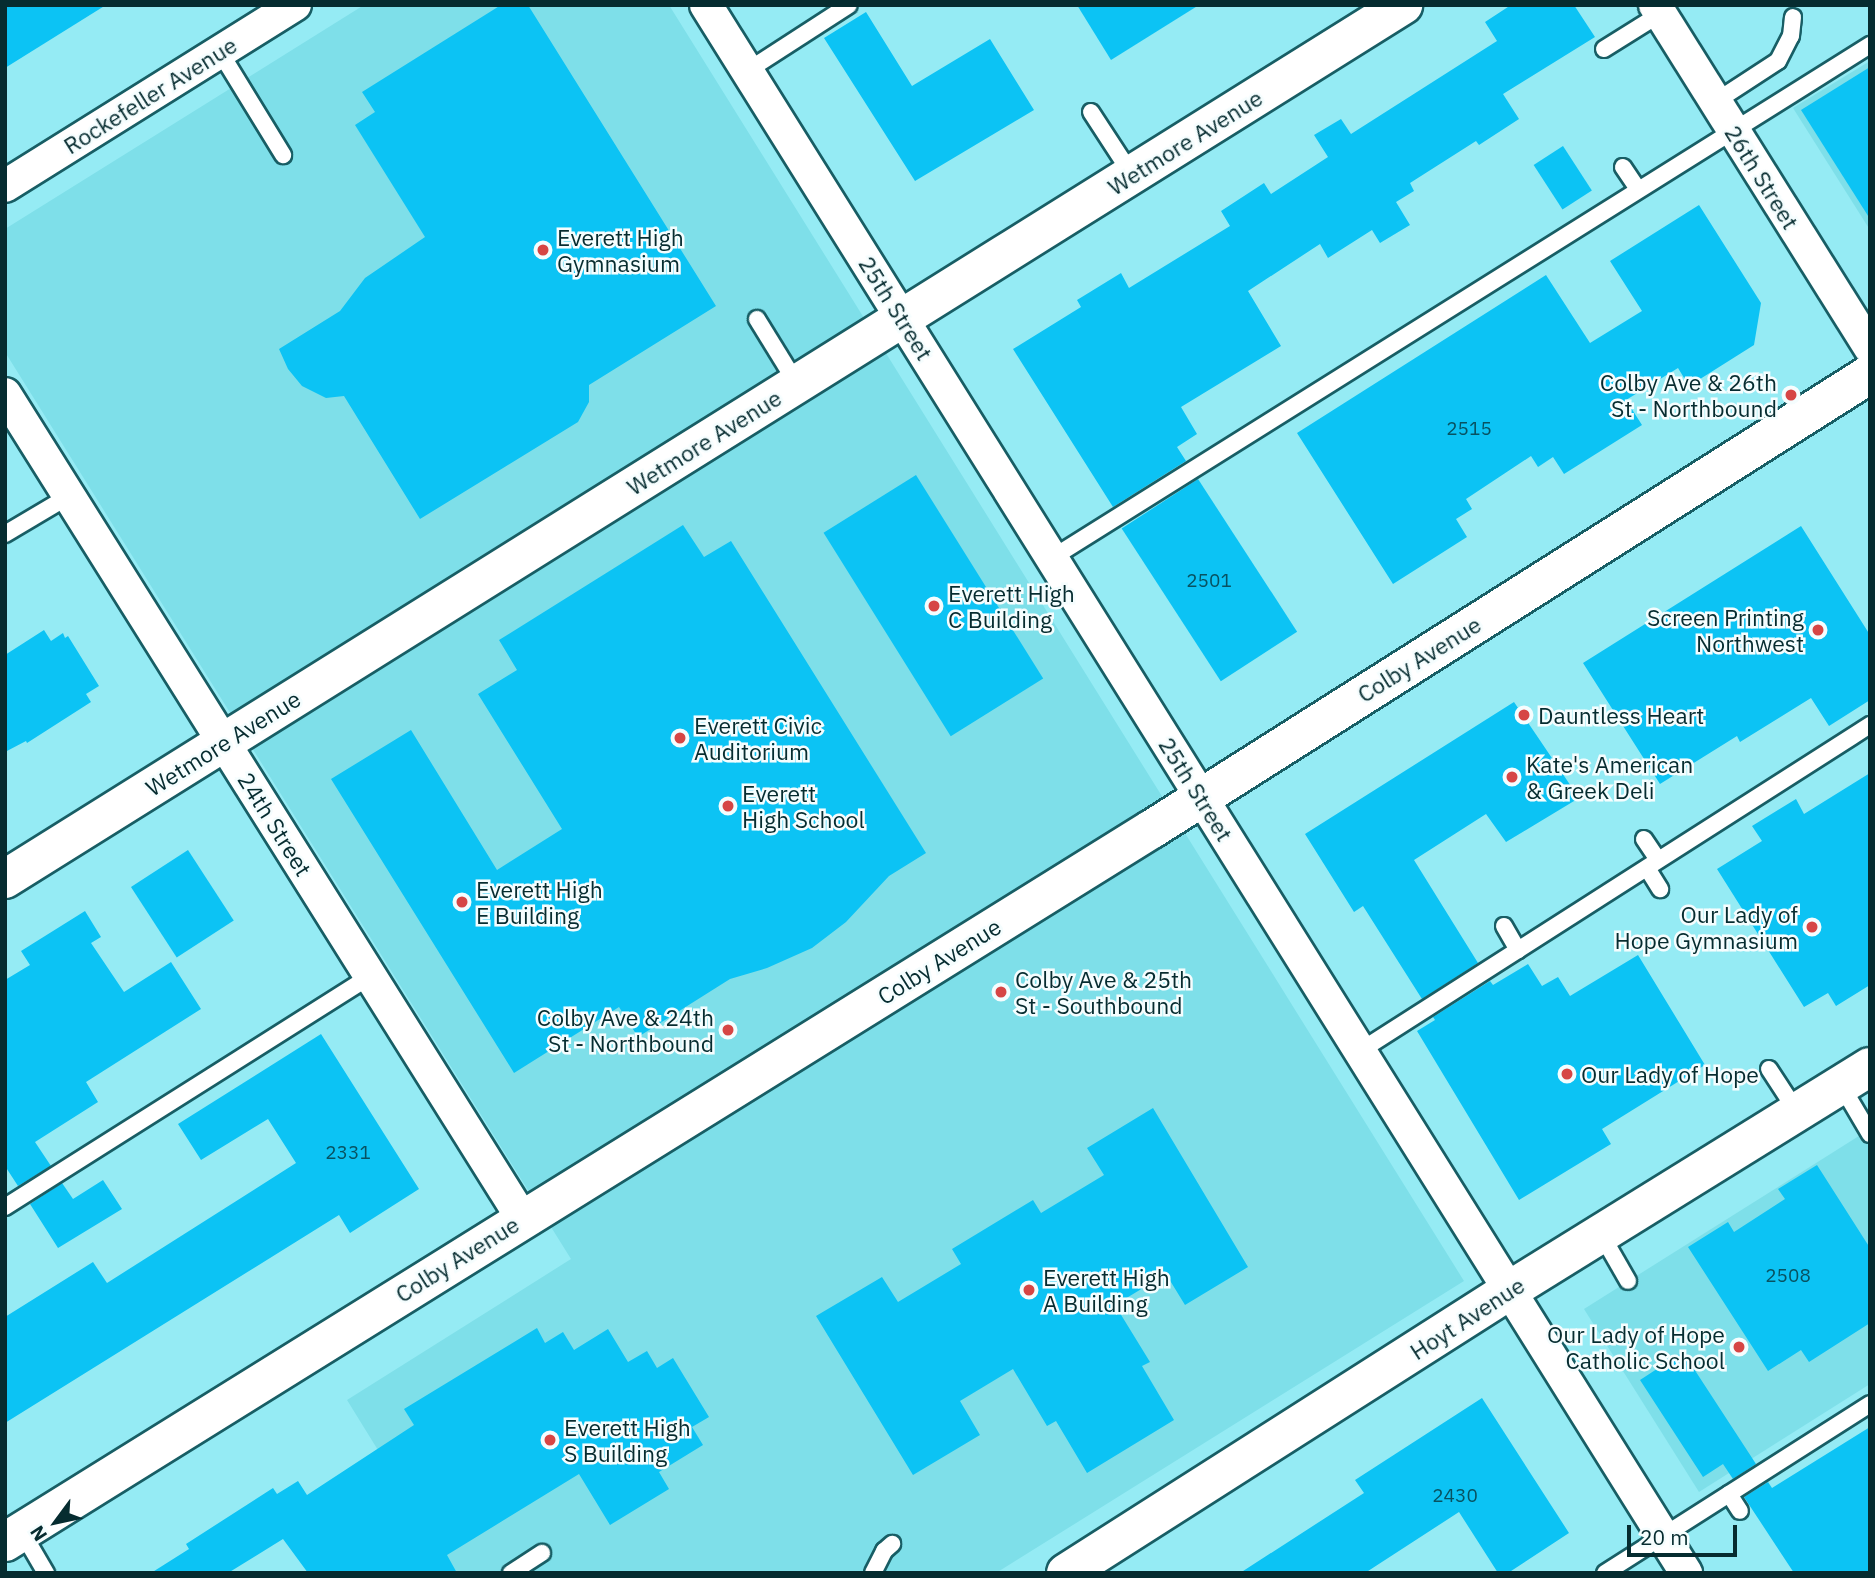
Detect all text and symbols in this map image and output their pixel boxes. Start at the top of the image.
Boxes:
street label: Rockefeller Avenue [58,31,242,159]
street label: Wetmore Avenue [1103,83,1267,201]
street label: 26th Street [1719,120,1805,234]
place label: Everett High Gymnasium [557,223,684,277]
marker: Everett High Gymnasium [535,242,551,258]
street label: 25th Street [853,251,939,365]
place label: Colby Ave & 26th St - Northbound [1600,368,1777,422]
street label: Wetmore Avenue [622,383,786,501]
marker: Colby Ave & 26th St - Northbound [1783,387,1799,403]
house number: 2515 [1446,418,1492,440]
house number: 2501 [1186,570,1232,592]
place label: Everett High C Building [948,579,1075,633]
marker: Everett High C Building [926,598,942,614]
place label: Screen Printing Northwest [1647,603,1804,657]
street label: Colby Avenue [1352,610,1486,708]
marker: Screen Printing Northwest [1810,622,1826,638]
street label: Wetmore Avenue [141,684,305,802]
place label: Dauntless Heart [1538,701,1704,729]
marker: Dauntless Heart [1516,707,1532,723]
place label: Everett Civic Auditorium [694,711,822,765]
marker: Everett Civic Auditorium [672,730,688,746]
street label: 25th Street [1153,732,1239,846]
place label: Kate's American & Greek Deli [1526,750,1693,804]
street label: 24th Street [232,767,318,881]
marker: Kate's American & Greek Deli [1504,769,1520,785]
place label: Everett High School [742,779,865,833]
marker: Everett High School [720,798,736,814]
place label: Everett High E Building [476,875,603,929]
marker: Everett High E Building [454,894,470,910]
place label: Our Lady of Hope Gymnasium [1614,900,1798,954]
street label: Colby Avenue [872,912,1006,1010]
marker: Our Lady of Hope Gymnasium [1804,919,1820,935]
place label: Colby Ave & 25th St - Southbound [1015,965,1192,1019]
marker: Colby Ave & 25th St - Southbound [993,984,1009,1000]
place label: Colby Ave & 24th St - Northbound [537,1003,714,1057]
marker: Colby Ave & 24th St - Northbound [720,1022,736,1038]
place label: Our Lady of Hope [1581,1060,1759,1088]
marker: Our Lady of Hope [1559,1066,1575,1082]
house number: 2331 [325,1142,371,1164]
street label: Colby Avenue [390,1210,524,1308]
place label: Everett High A Building [1043,1263,1170,1317]
house number: 2508 [1765,1265,1811,1287]
street label: Hoyt Avenue [1405,1271,1529,1365]
marker: Everett High A Building [1021,1282,1037,1298]
place label: Our Lady of Hope Catholic School [1547,1320,1725,1374]
marker: Our Lady of Hope Catholic School [1731,1339,1747,1355]
place label: Everett High S Building [564,1413,691,1467]
marker: Everett High S Building [542,1432,558,1448]
house number: 2430 [1432,1485,1478,1507]
north arrow [21,1487,91,1557]
scale bar [1630,1512,1740,1556]
text: N [25,1521,52,1546]
text: 20 m [1640,1523,1689,1551]

